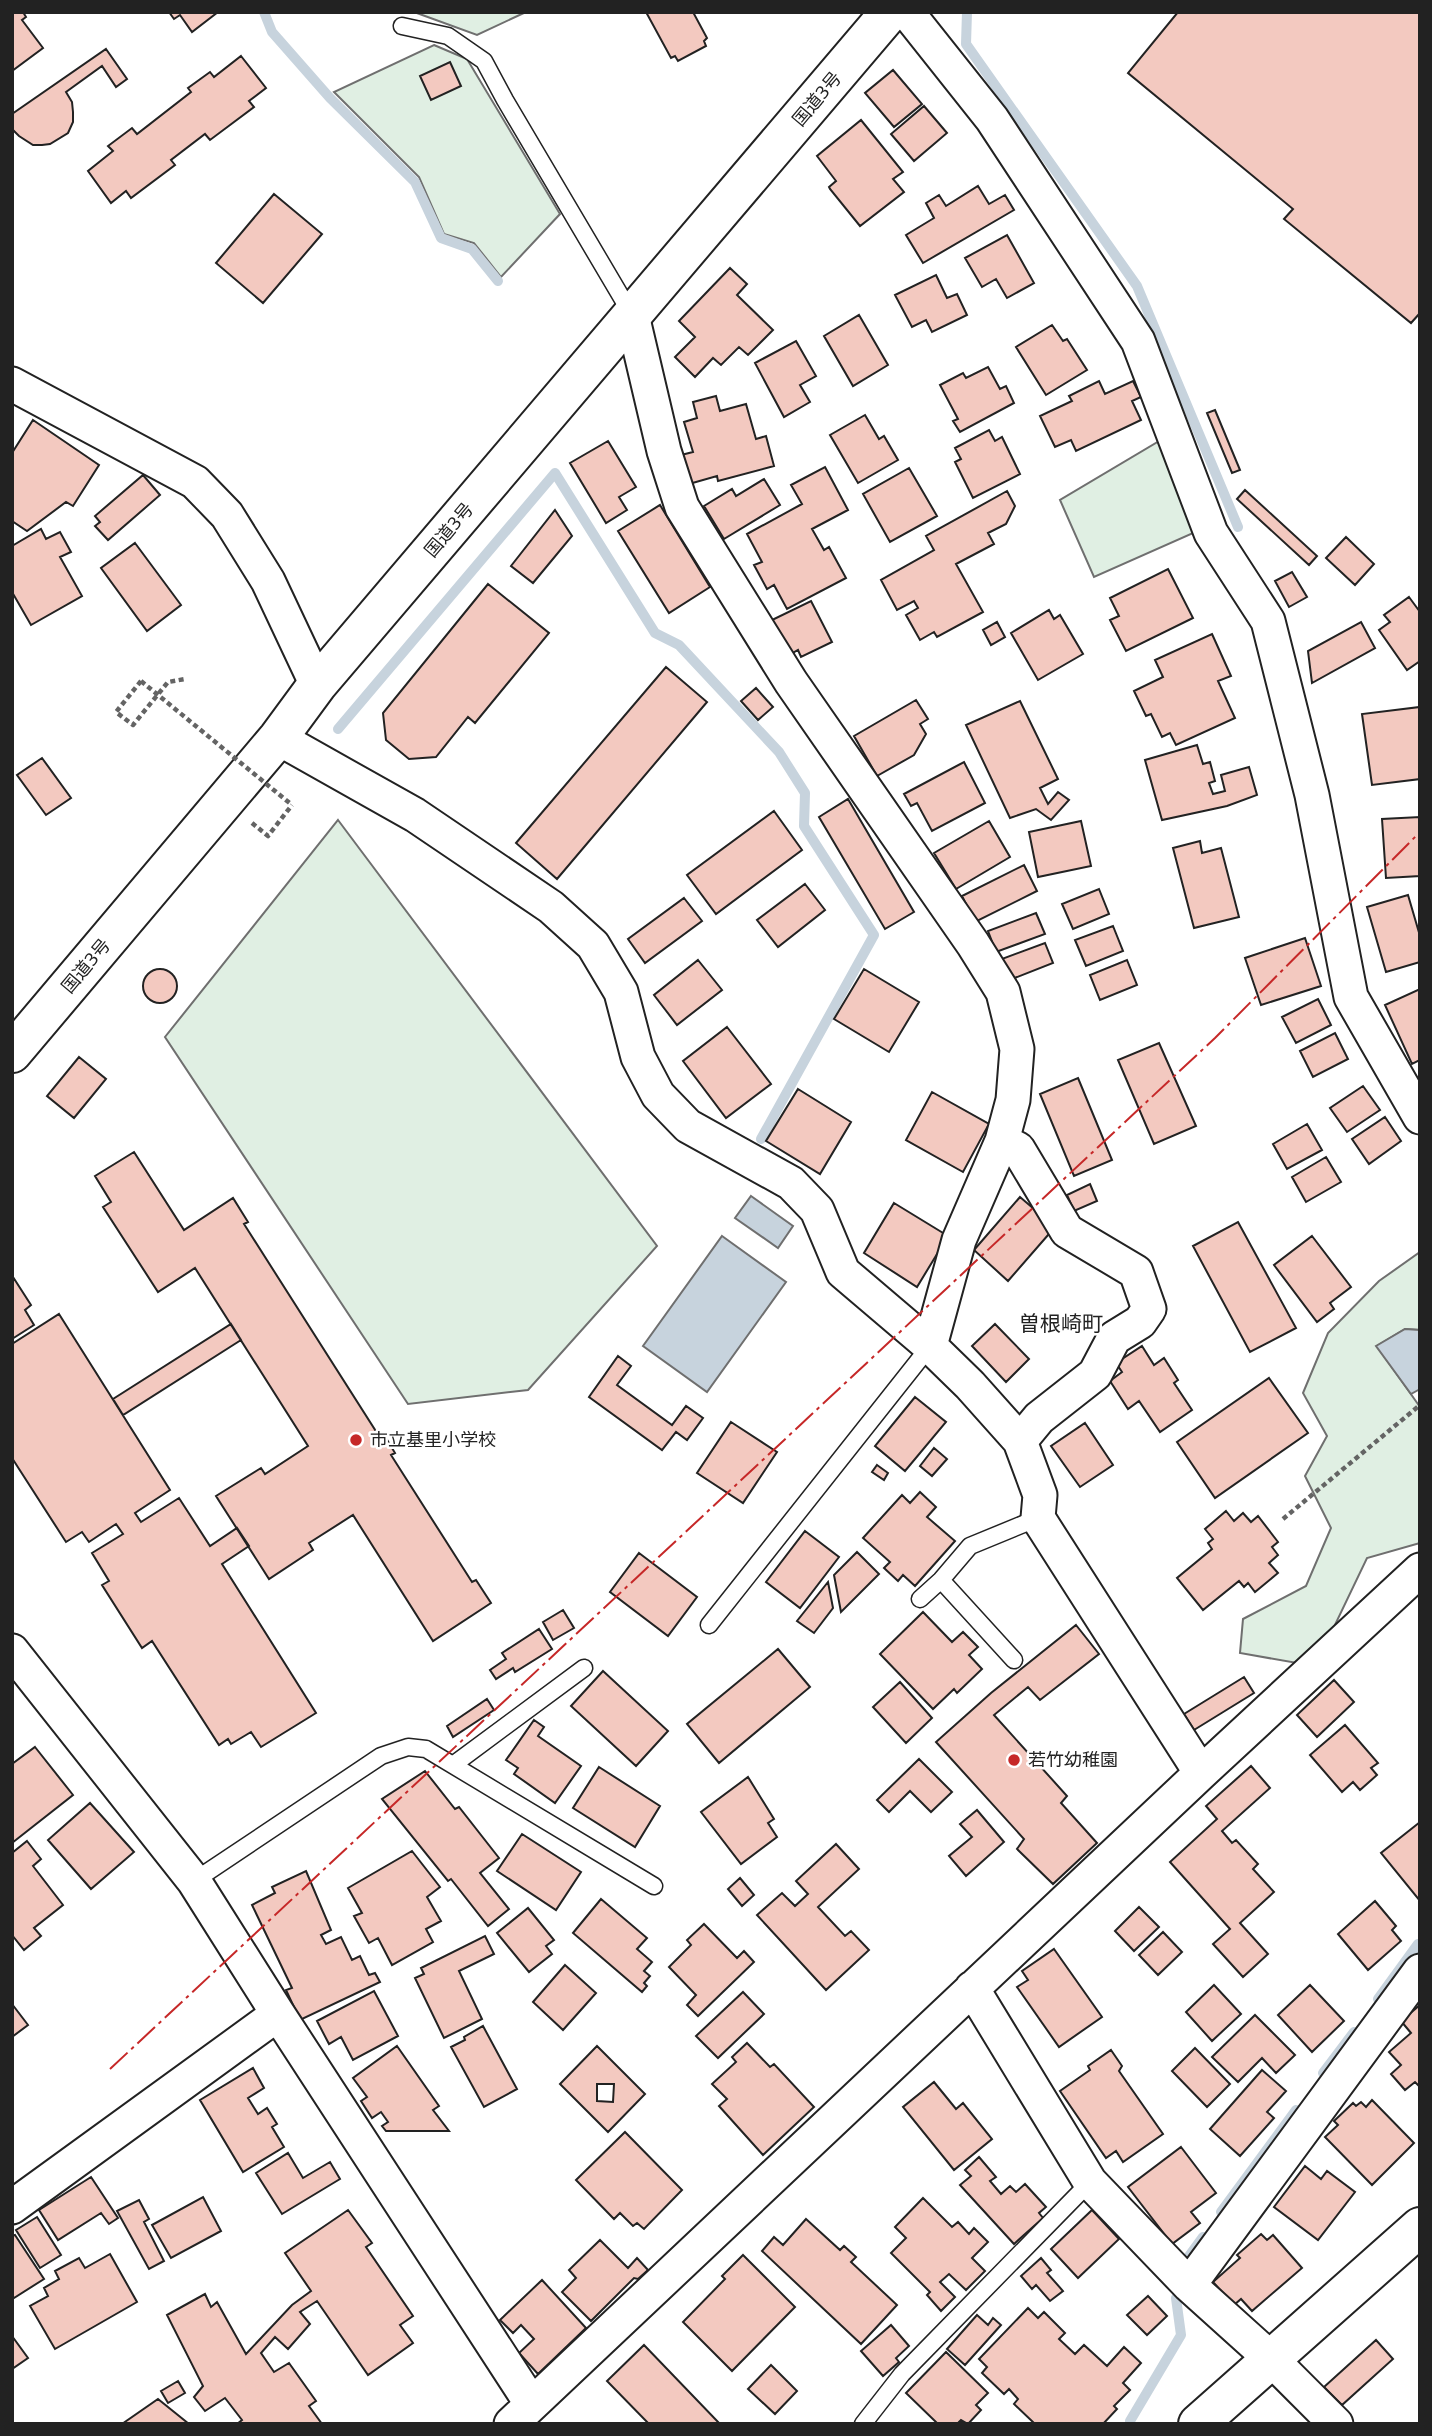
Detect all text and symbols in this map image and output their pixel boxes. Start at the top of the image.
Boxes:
street label: 国道3号 [786,66,846,131]
street label: 国道3号 [418,497,478,562]
street label: 国道3号 [55,933,115,998]
district label: 曽根崎町 [1019,1309,1103,1337]
place label: 市立基里小学校 [370,1427,496,1451]
marker: 市立基里小学校 [348,1432,364,1448]
place label: 若竹幼稚園 [1028,1747,1118,1771]
marker: 若竹幼稚園 [1006,1752,1022,1768]

